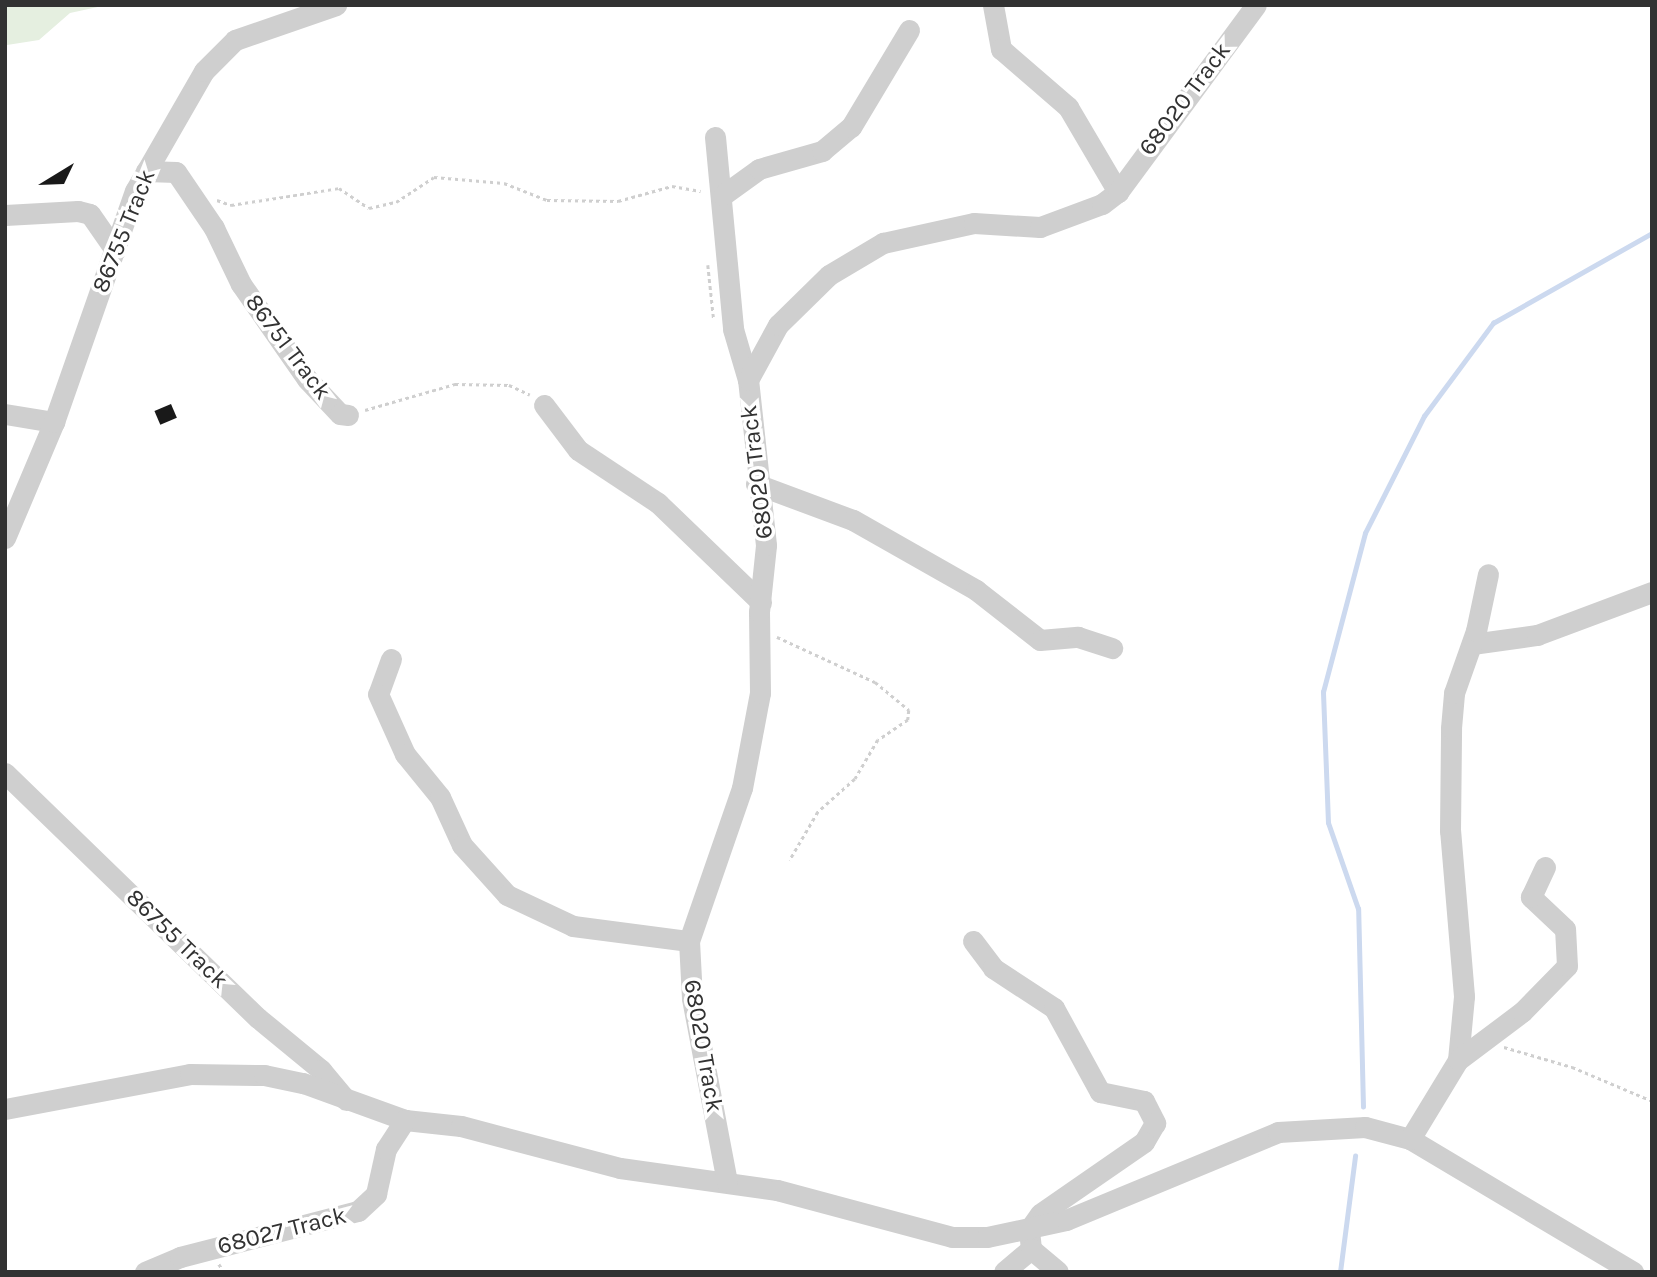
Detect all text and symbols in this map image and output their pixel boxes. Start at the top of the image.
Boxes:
street label: 68020 Track [1133,37,1237,161]
street label: 86755 Track [86,165,162,297]
street label: 86751 Track [239,288,337,406]
street label: 68020 Track [735,403,779,541]
street label: 86755 Track [120,883,234,995]
street label: 68020 Track [677,977,729,1115]
street label: 68027 Track [215,1201,349,1261]

